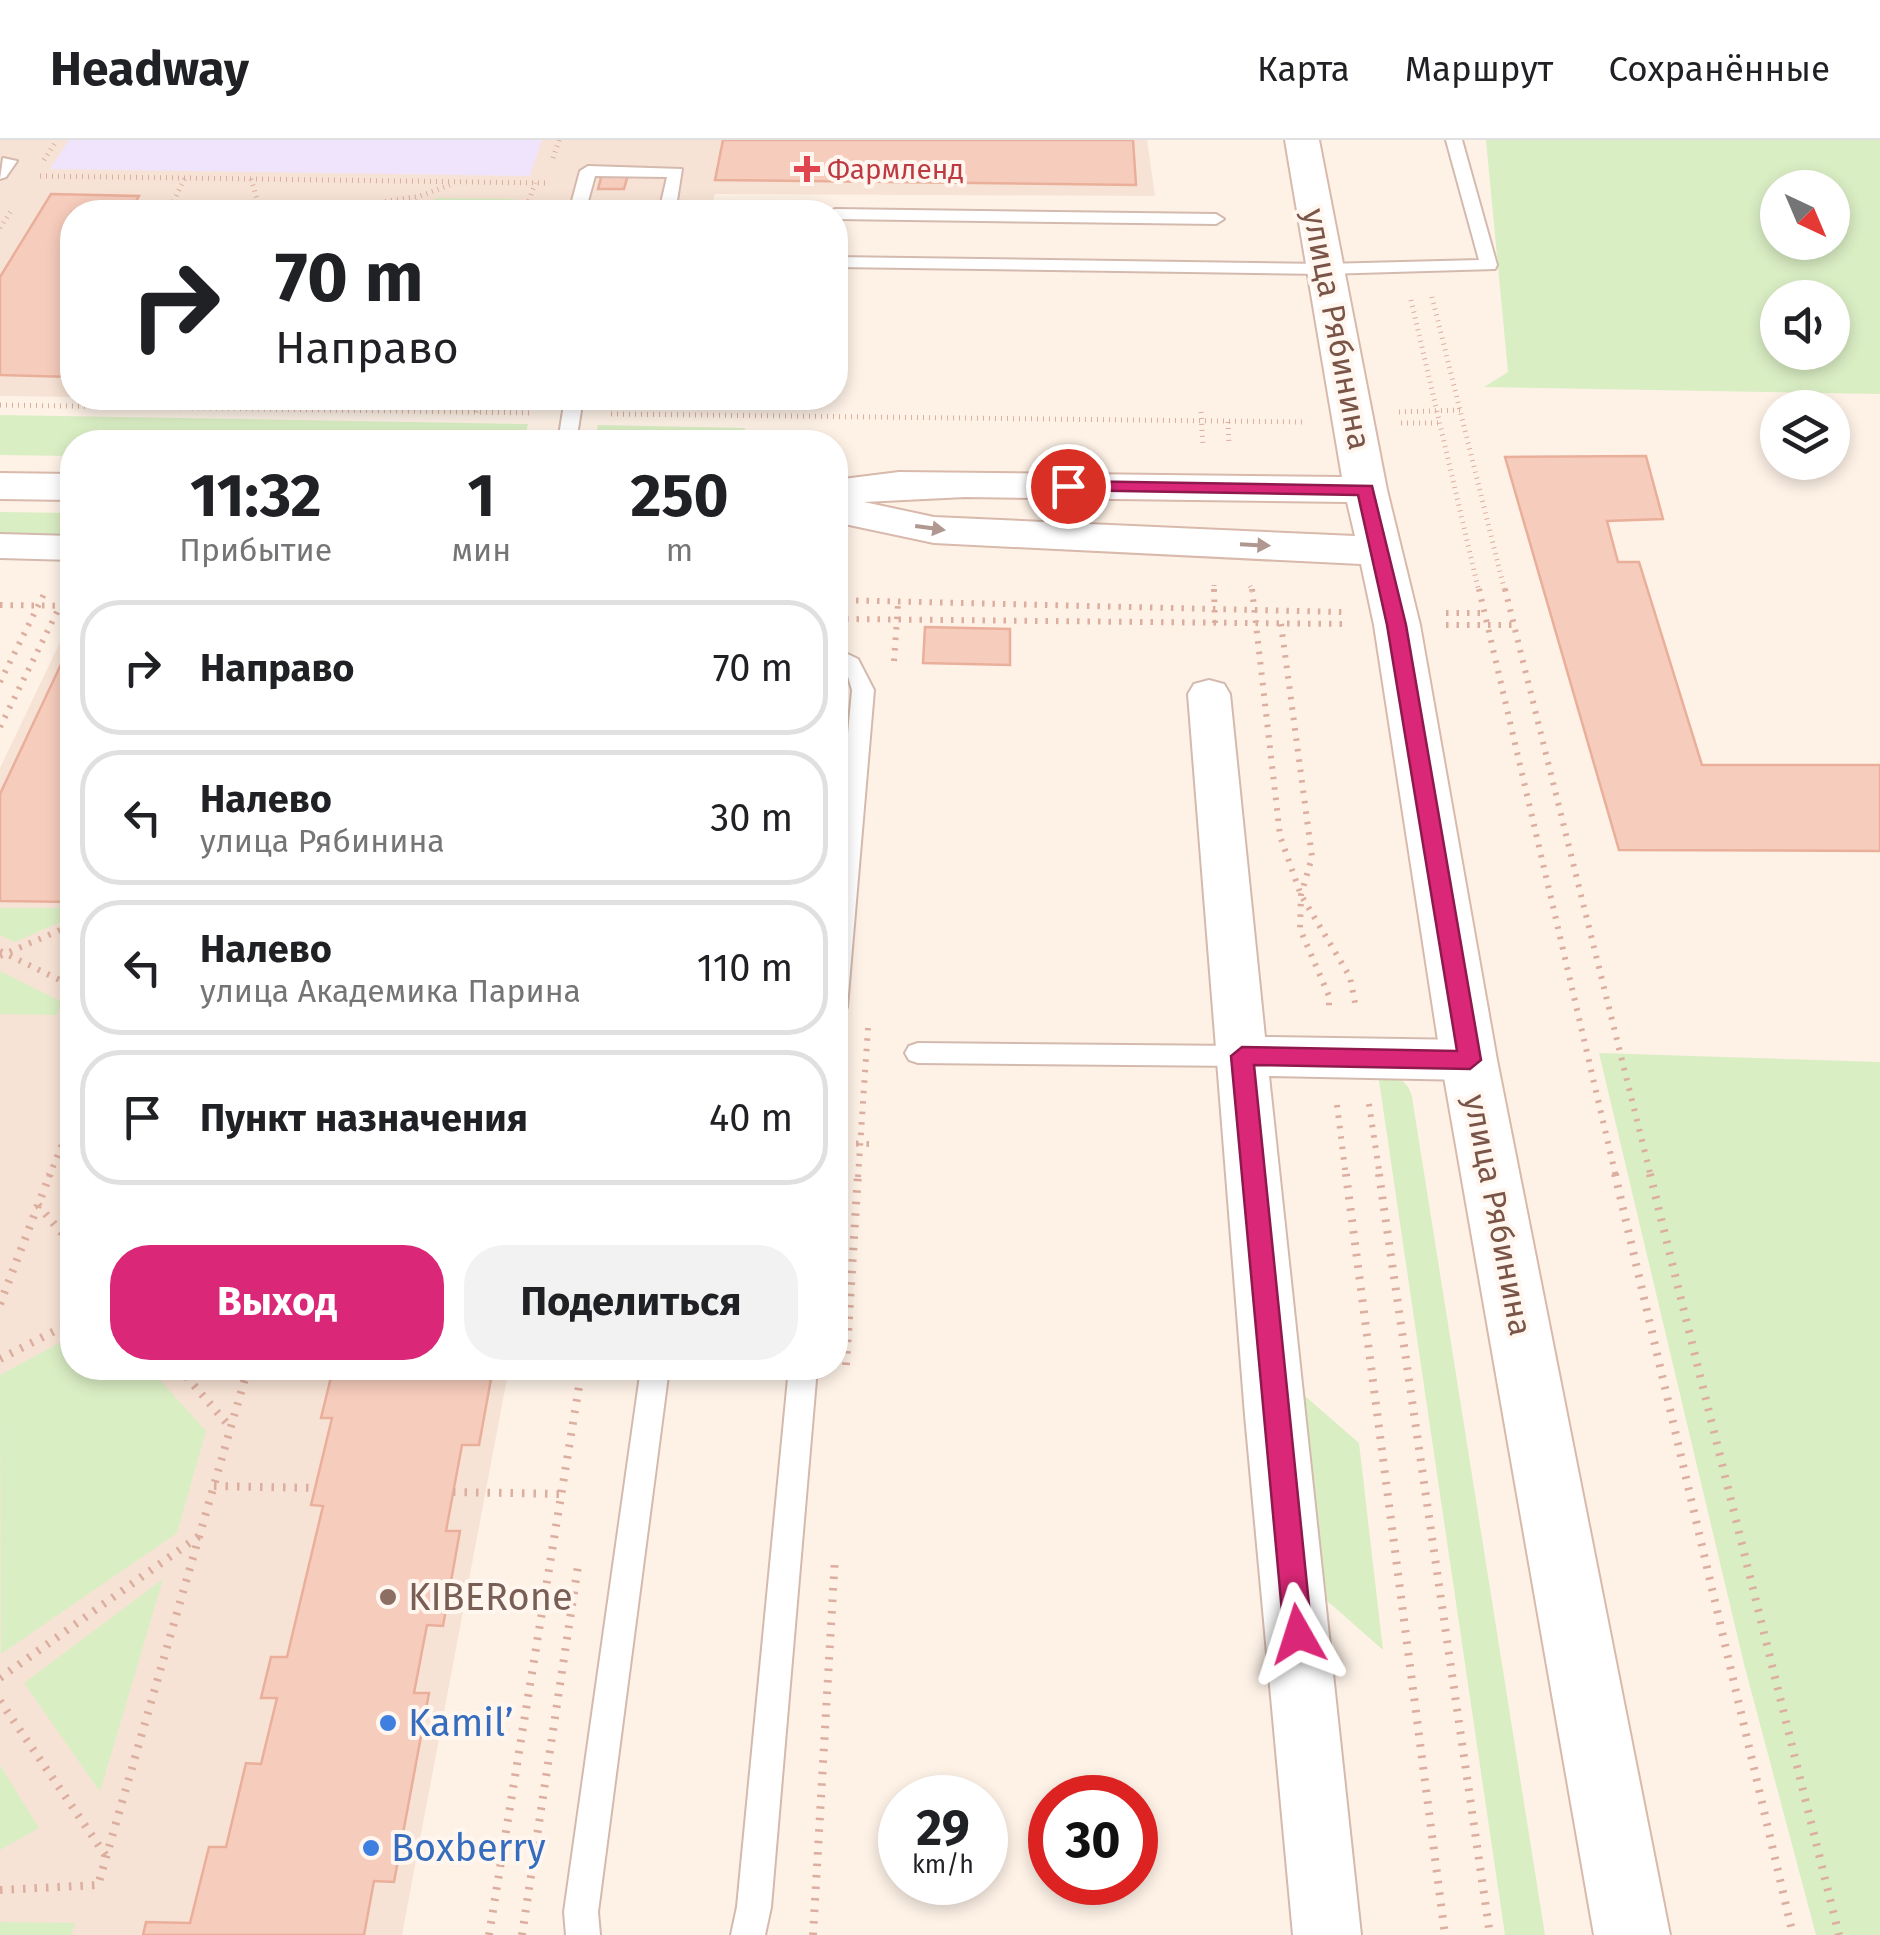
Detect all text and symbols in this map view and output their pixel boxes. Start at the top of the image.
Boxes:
text: Headway [50,40,249,98]
text: Карта [1257,48,1350,90]
text: Маршрут [1405,48,1553,90]
text: Сохранённые [1608,48,1830,90]
place label: Фармленд [827,153,964,186]
marker: Фармленд [796,158,818,180]
north arrow [1760,170,1850,260]
map controls [1760,170,1850,480]
street label: улица Рябинина [1295,205,1379,453]
text: 70 m [275,236,424,320]
icon: right [110,240,240,370]
button: sound [1760,280,1850,370]
text: Направо [275,321,459,375]
button: layers [1760,390,1850,480]
pin [1026,444,1111,529]
icon: arrive [1041,459,1096,514]
text: 11:32 [190,460,322,532]
text: 1 [467,460,495,532]
text: 250 [630,460,729,532]
one-way arrow [915,521,947,536]
text: Прибытие [179,531,332,569]
text: мин [451,531,511,569]
text: m [666,531,693,569]
one-way arrow [1239,537,1271,553]
icon: right [115,640,170,695]
text: Направо [200,645,354,691]
text: 70 m [713,645,793,691]
text: Налево [200,776,332,822]
icon: left [115,790,170,845]
text: 30 m [710,795,793,841]
text: улица Рябинина [200,822,445,860]
text: Налево [200,926,332,972]
icon: left [115,940,170,995]
text: 110 m [697,945,793,991]
text: улица Академика Парина [200,972,581,1010]
icon: arrive [115,1090,170,1145]
street label: улица Рябинина [1456,1091,1540,1339]
text: Пункт назначения [200,1095,528,1141]
text: 40 m [709,1095,793,1141]
button: Выход [110,1245,444,1360]
button: Поделиться [464,1245,798,1360]
place label: KIBERone [408,1574,573,1620]
position arrow [1246,1582,1350,1686]
marker: KIBERone [377,1586,399,1608]
place label: Kamil’ [408,1700,513,1746]
marker: Kamil’ [377,1712,399,1734]
speed limit sign: 30 [1028,1775,1158,1905]
text: 29 [916,1798,970,1858]
place label: Boxberry [391,1825,546,1871]
marker: Boxberry [360,1837,382,1859]
text: km/h [912,1850,974,1880]

